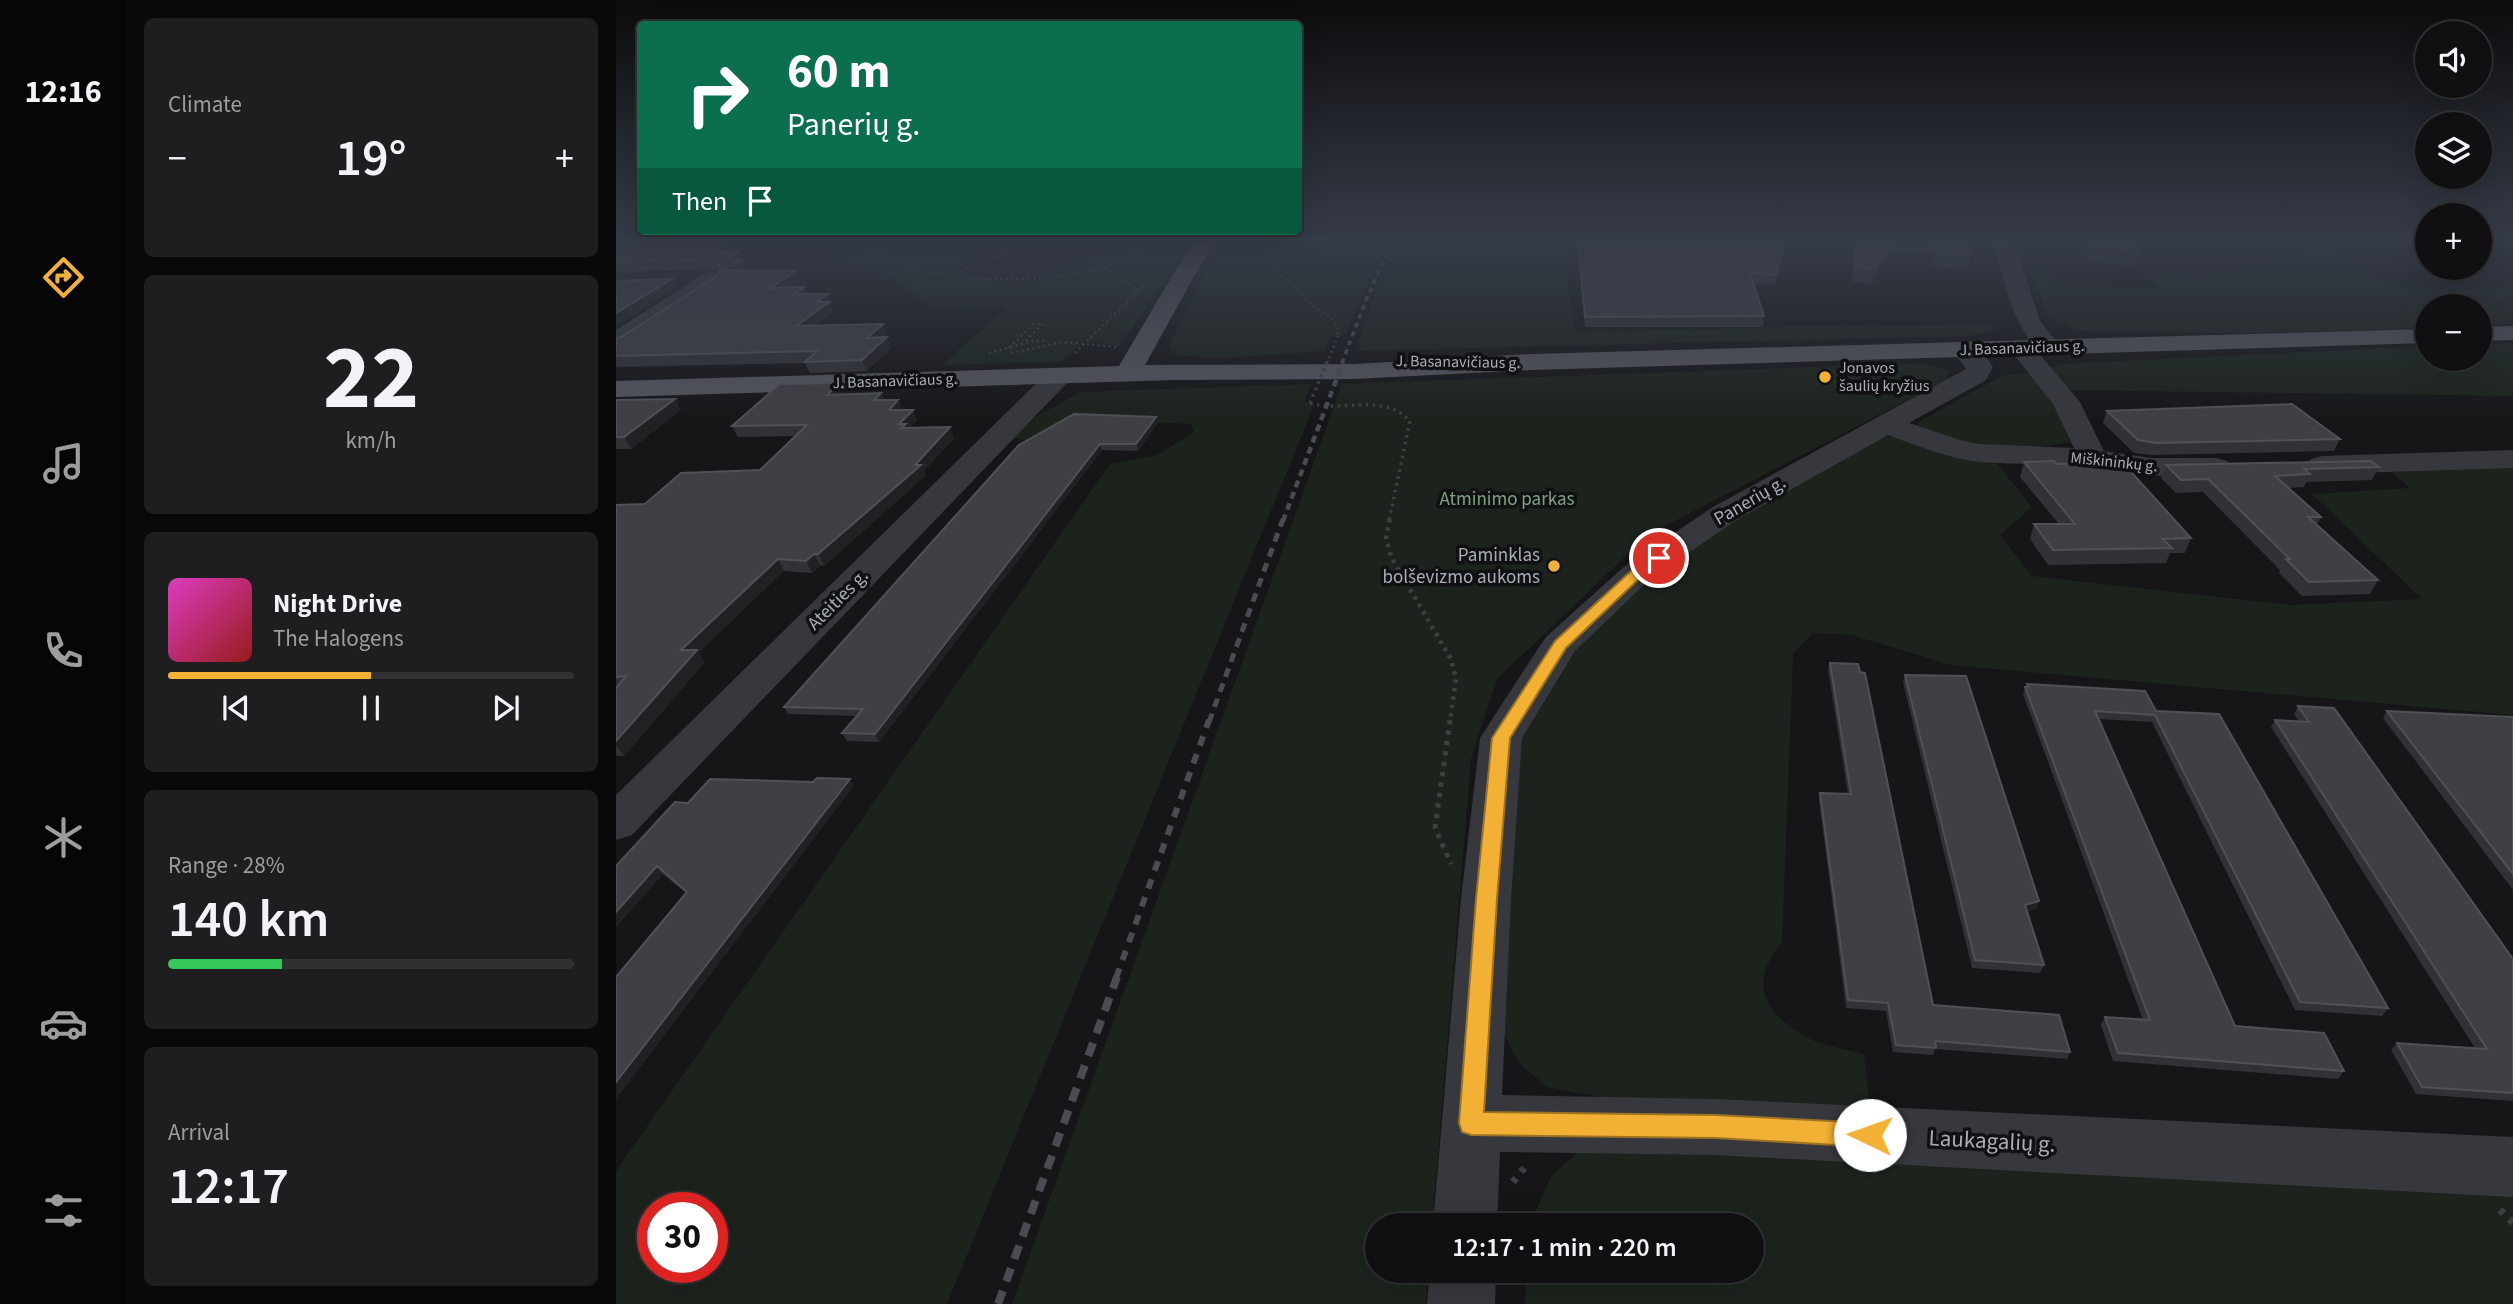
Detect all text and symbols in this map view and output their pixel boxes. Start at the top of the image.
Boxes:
map controls [2415,21,2492,371]
button: sound [2415,21,2492,98]
text: 60 m [787,37,891,107]
icon: right [672,49,763,140]
text: 12:16 [24,69,102,115]
text: Climate [168,88,242,121]
text: Panerių g. [787,102,920,148]
button: layers [2415,112,2492,189]
text: 19° [335,122,407,196]
text: − [168,132,187,186]
text: + [555,132,574,186]
icon: arrive [741,182,779,220]
text: Then [672,183,727,220]
button: + [2415,203,2492,280]
icon: directions [39,253,88,302]
button: − [2415,294,2492,371]
text: 22 [323,314,419,443]
street label: J. Basanavičiaus g. [1959,335,2085,361]
street label: J. Basanavičiaus g. [1395,350,1521,374]
place label: Jonavos šaulių kryžius [1839,357,1930,397]
street label: J. Basanavičiaus g. [832,368,958,394]
marker: Jonavos šaulių kryžius [1817,369,1833,385]
text: km/h [345,424,397,457]
icon: music [39,439,88,488]
street label: Miškininkų g. [2069,447,2159,477]
street label: Panerių g. [1709,470,1791,532]
park label: Atminimo parkas [1439,486,1575,513]
pin [1629,528,1689,588]
icon: arrive [1640,539,1678,577]
place label: Paminklas bolševizmo aukoms [1382,542,1540,591]
marker: Paminklas bolševizmo aukoms [1546,558,1562,574]
street label: Ateities g. [801,563,875,637]
text: Night Drive [273,585,402,622]
text: The Halogens [273,622,404,655]
icon: phone [39,626,88,675]
icon: previous [217,689,255,727]
icon: pause [352,689,390,727]
icon: next [487,689,525,727]
icon: climate [39,813,88,862]
text: Range · 28% [168,849,285,882]
text: 140 km [168,883,329,957]
icon: car [39,999,88,1048]
position arrow [1833,1098,1907,1172]
text: Arrival [168,1116,230,1149]
street label: Laukagalių g. [1928,1121,2056,1161]
text: 12:17 [168,1150,289,1224]
icon: filters [39,1186,88,1235]
speed limit sign: 30 [637,1192,728,1283]
text: 12:17 · 1 min · 220 m [1452,1229,1677,1266]

